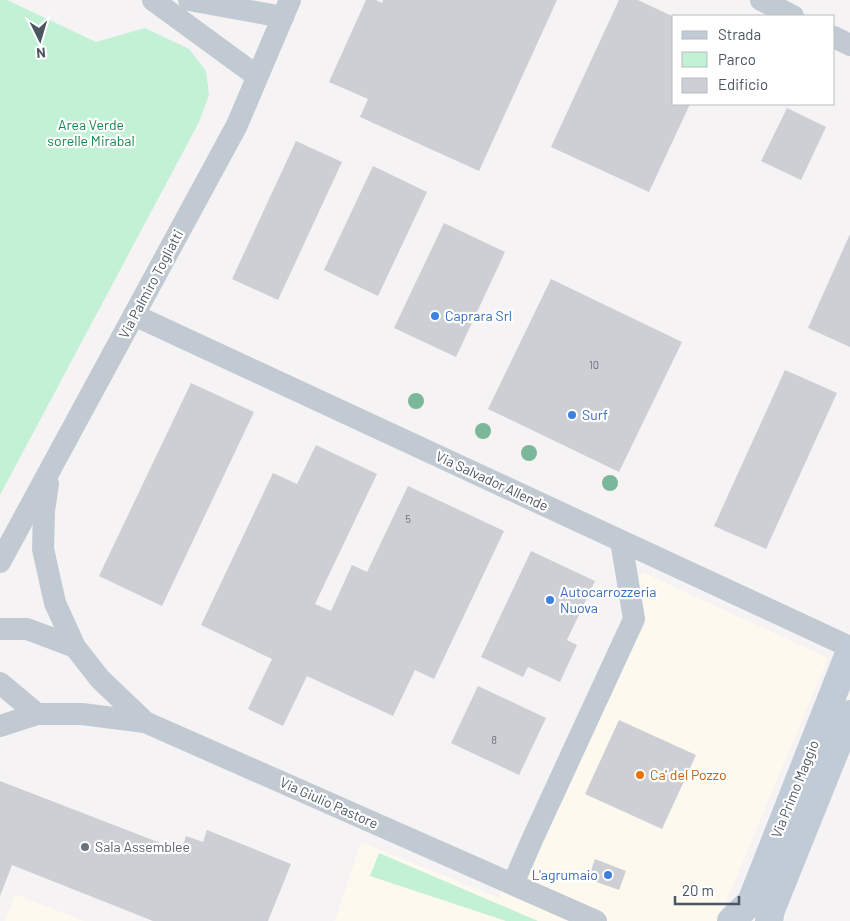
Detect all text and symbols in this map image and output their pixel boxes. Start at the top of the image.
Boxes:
north arrow [15,15,65,65]
legend [672,15,835,105]
text: Strada [718,25,761,43]
text: N [36,45,47,62]
text: Parco [718,50,756,68]
text: Edificio [718,75,768,93]
park label: Area Verde sorelle Mirabal [47,116,135,149]
street label: Via Palmiro Togliatti [115,226,186,341]
place label: Caprara Srl [445,307,512,324]
marker: Caprara Srl [429,310,441,322]
house number: 10 [589,358,599,371]
place label: Surf [582,406,608,423]
marker: Surf [566,409,578,421]
street label: Via Salvador Allende [433,447,551,514]
house number: 5 [405,512,411,525]
place label: Autocarrozzeria Nuova [560,583,656,616]
marker: Autocarrozzeria Nuova [544,594,556,606]
house number: 8 [491,733,497,746]
street label: Via Primo Maggio [767,737,822,840]
place label: Ca' del Pozzo [650,766,727,783]
marker: Ca' del Pozzo [634,769,646,781]
street label: Via Giulio Pastore [277,773,381,832]
place label: Sala Assemblee [95,838,190,855]
marker: Sala Assemblee [79,841,91,853]
place label: L'agrumaio [532,866,598,883]
marker: L'agrumaio [602,869,614,881]
scale bar [675,874,739,906]
text: 20 m [682,881,714,899]

